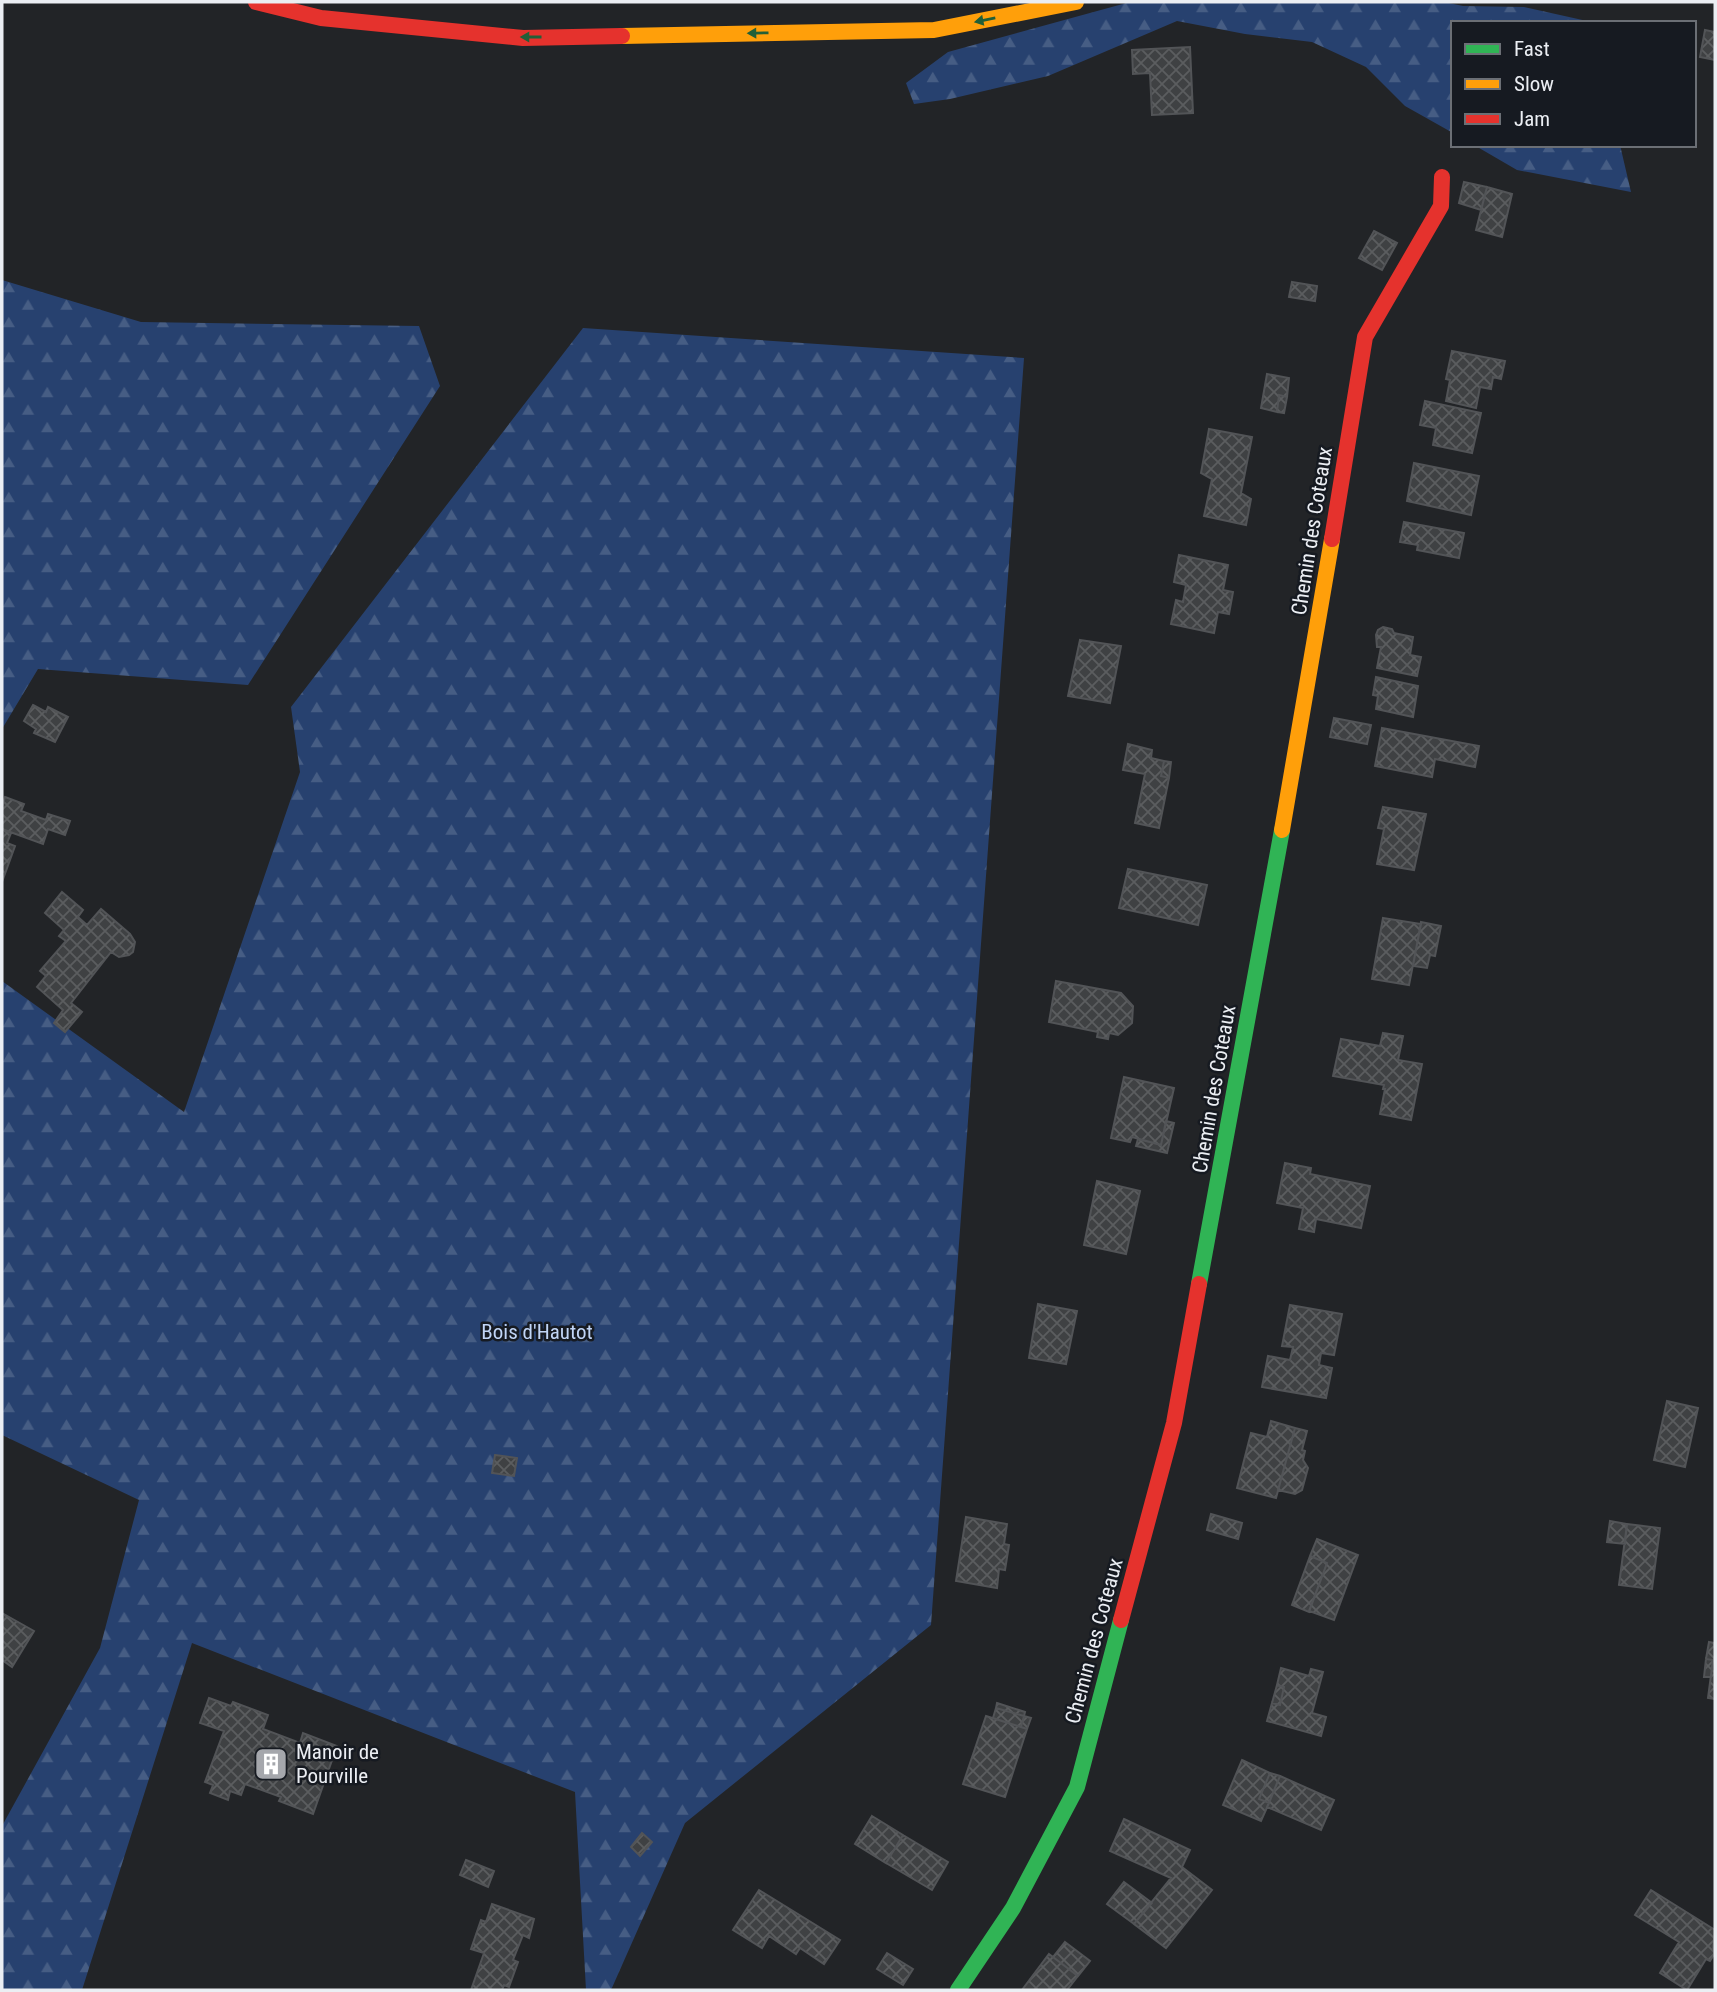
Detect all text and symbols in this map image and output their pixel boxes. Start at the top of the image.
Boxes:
one-way arrow [974,15,996,26]
legend [1451,21,1696,147]
one-way arrow [747,28,769,39]
one-way arrow [519,32,541,43]
text: Fast [1514,37,1550,61]
text: Slow [1514,72,1554,96]
text: Jam [1514,107,1550,131]
street label: Chemin des Coteaux [1287,445,1337,617]
street label: Chemin des Coteaux [1187,1003,1241,1175]
park label: Bois d'Hautot [481,1320,593,1344]
street label: Chemin des Coteaux [1060,1556,1128,1726]
place label: Manoir de Pourville [296,1740,379,1788]
building icon: Manoir de Pourville [252,1745,290,1783]

